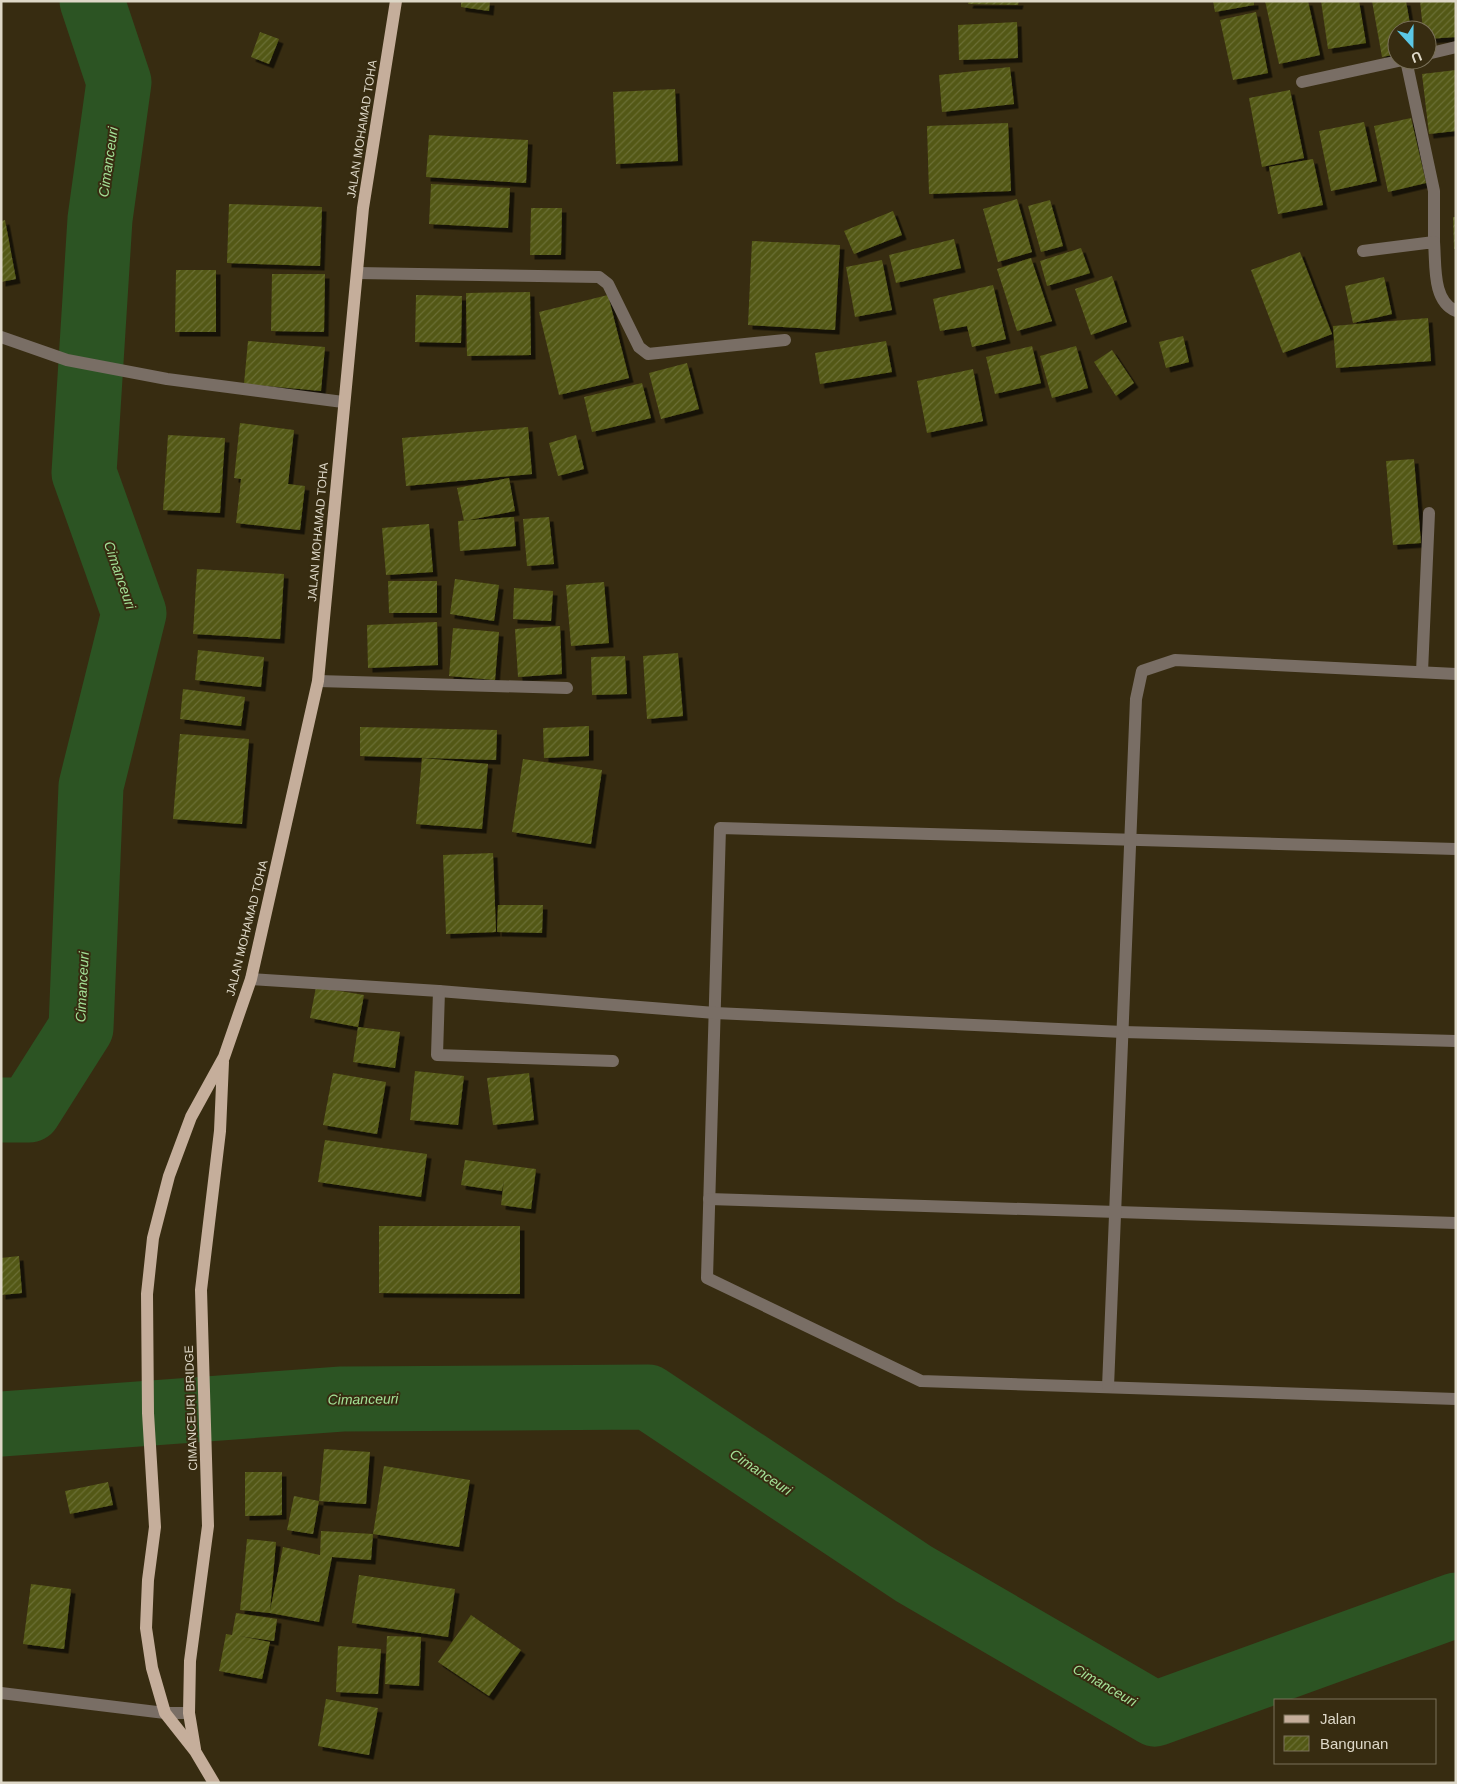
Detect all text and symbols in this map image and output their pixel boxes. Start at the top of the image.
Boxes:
north arrow [1387,20,1437,70]
text: U [1409,48,1424,66]
street label: JALAN MOHAMAD TOHA [344,59,380,199]
water label: Cimanceuri [95,125,121,198]
street label: JALAN MOHAMAD TOHA [305,462,331,602]
water label: Cimanceuri [101,539,139,612]
street label: JALAN MOHAMAD TOHA [223,859,271,997]
water label: Cimanceuri [72,950,92,1023]
street label: CIMANCEURI BRIDGE [182,1345,200,1471]
water label: Cimanceuri [327,1390,399,1408]
water label: Cimanceuri [727,1446,796,1499]
water label: Cimanceuri [1070,1660,1140,1710]
legend [1274,1699,1437,1764]
text: Jalan [1320,1710,1356,1727]
text: Bangunan [1320,1735,1388,1752]

